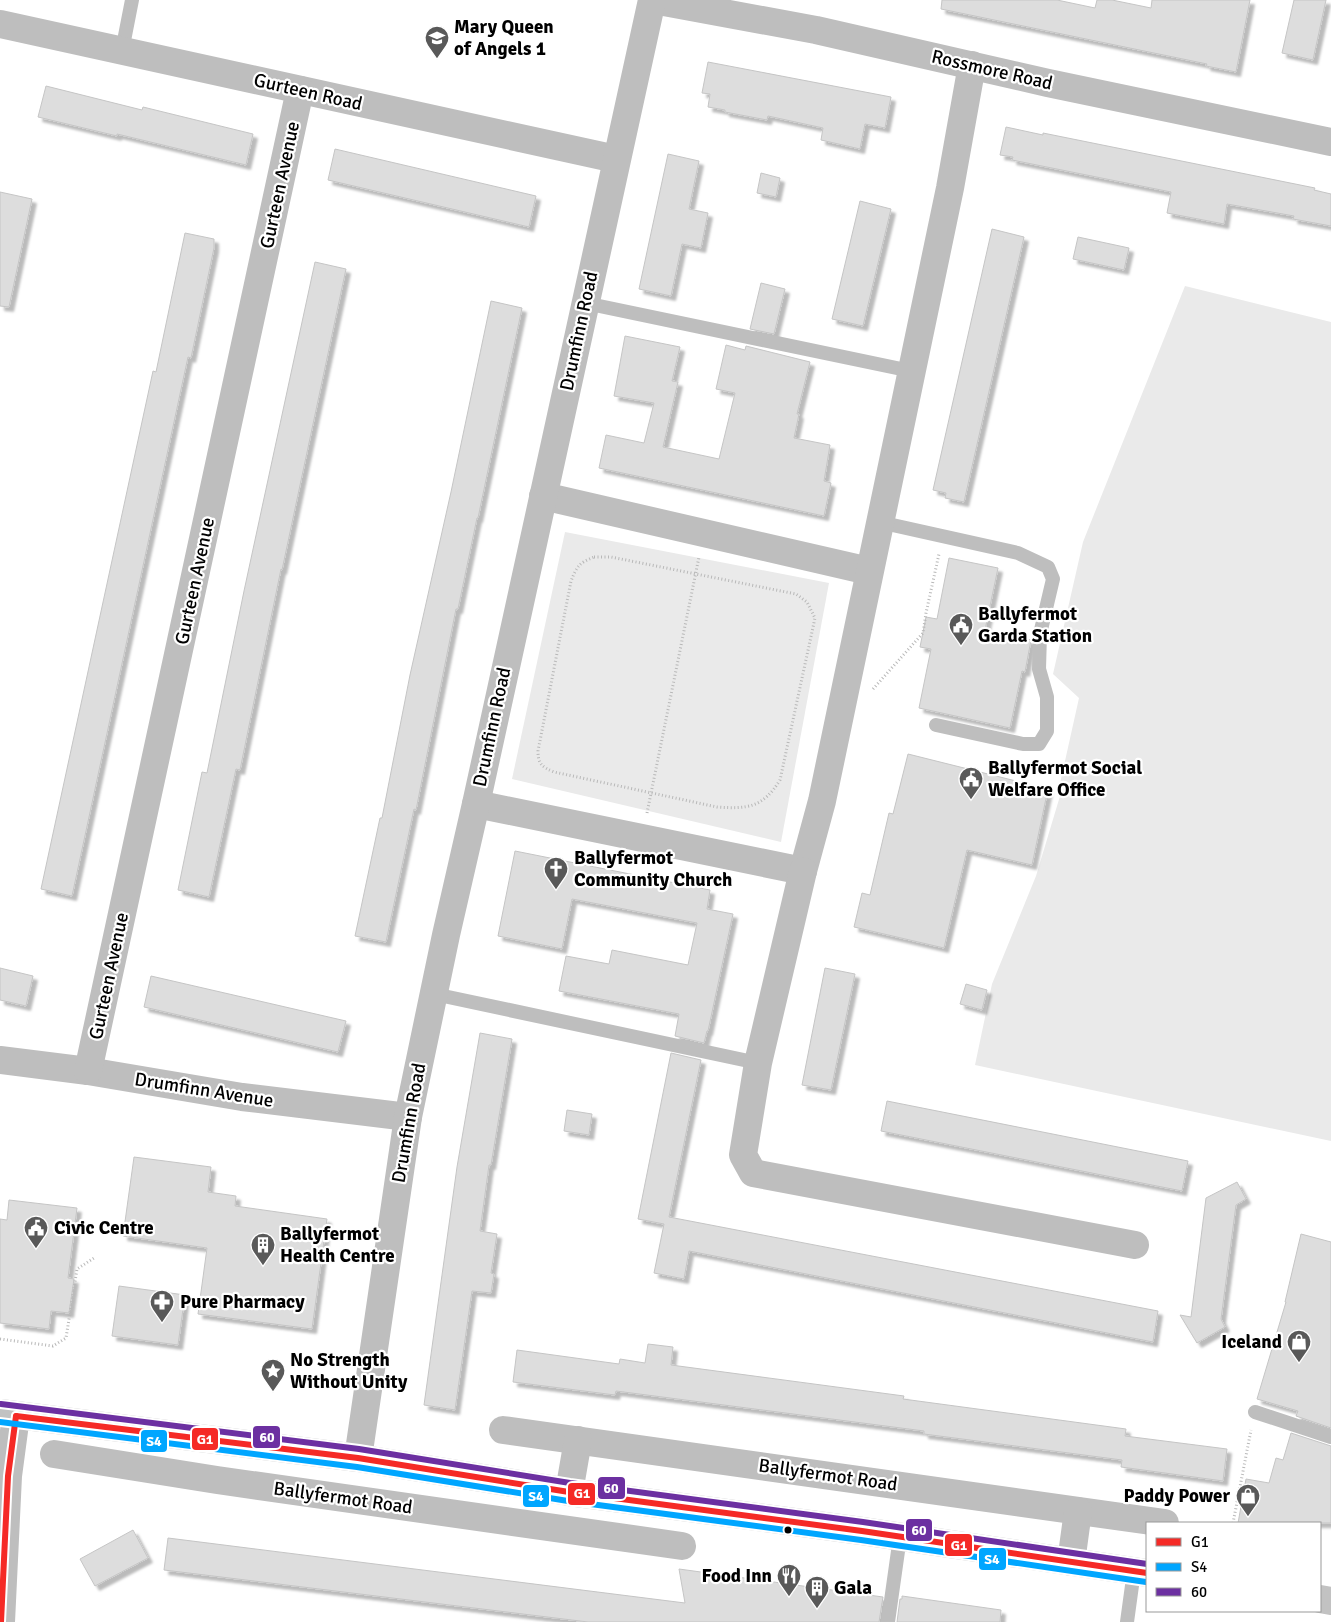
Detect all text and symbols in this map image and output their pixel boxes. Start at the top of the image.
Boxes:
place label: Mary Queen of Angels 1 [454,15,554,61]
school or university icon: Mary Queen of Angels 1 [424,25,450,59]
street label: Rossmore Road [929,44,1055,96]
street label: Gurteen Road [251,68,365,116]
street label: Gurteen Avenue [255,119,305,251]
street label: Drumfinn Road [555,269,603,393]
street label: Gurteen Avenue [170,515,220,647]
place label: Ballyfermot Garda Station [978,602,1092,648]
public building icon: Ballyfermot Garda Station [948,612,974,646]
street label: Drumfinn Road [468,665,516,789]
place label: Ballyfermot Social Welfare Office [988,756,1142,802]
public building icon: Ballyfermot Social Welfare Office [958,766,984,800]
place label: Ballyfermot Community Church [574,846,732,892]
church icon: Ballyfermot Community Church [543,856,569,890]
street label: Gurteen Avenue [84,910,134,1042]
street label: Drumfinn Road [387,1061,431,1185]
street label: Drumfinn Avenue [133,1067,275,1113]
public building icon: Civic Centre [23,1215,49,1249]
place label: Civic Centre [54,1216,154,1240]
place label: Ballyfermot Health Centre [280,1222,395,1268]
building icon: Ballyfermot Health Centre [250,1232,276,1266]
pharmacy icon: Pure Pharmacy [149,1289,175,1323]
place label: Pure Pharmacy [180,1290,305,1314]
shop icon: Iceland [1286,1329,1312,1363]
place label: Iceland [1221,1330,1282,1354]
place label: No Strength Without Unity [290,1348,408,1394]
place icon: No Strength Without Unity [260,1358,286,1392]
line badge: 60 [252,1425,281,1449]
line badge: G1 [191,1427,219,1451]
line badge: S4 [140,1429,168,1453]
text: 60 [259,1429,275,1446]
text: G1 [197,1431,214,1448]
text: S4 [146,1433,162,1450]
street label: Ballyfermot Road [757,1453,899,1497]
street label: Ballyfermot Road [272,1476,414,1520]
line badge: 60 [597,1476,626,1500]
text: 60 [603,1480,619,1497]
line badge: G1 [567,1482,596,1506]
shop icon: Paddy Power [1235,1483,1261,1517]
line badge: S4 [522,1484,550,1508]
place label: Paddy Power [1124,1484,1230,1508]
text: G1 [574,1485,591,1502]
text: S4 [528,1488,544,1505]
line badge: 60 [905,1518,933,1542]
text: 60 [911,1522,927,1539]
legend [1146,1522,1321,1612]
unlabelled marker [783,1525,793,1535]
line badge: G1 [944,1533,973,1557]
text: G1 [1191,1533,1209,1551]
text: G1 [951,1537,968,1554]
line badge: S4 [978,1547,1007,1571]
text: S4 [984,1551,1000,1568]
text: S4 [1191,1558,1207,1576]
restaurant icon: Food Inn [776,1563,802,1597]
place label: Food Inn [701,1564,772,1588]
building icon: Gala [804,1575,830,1609]
place label: Gala [834,1576,872,1600]
text: 60 [1191,1583,1207,1601]

